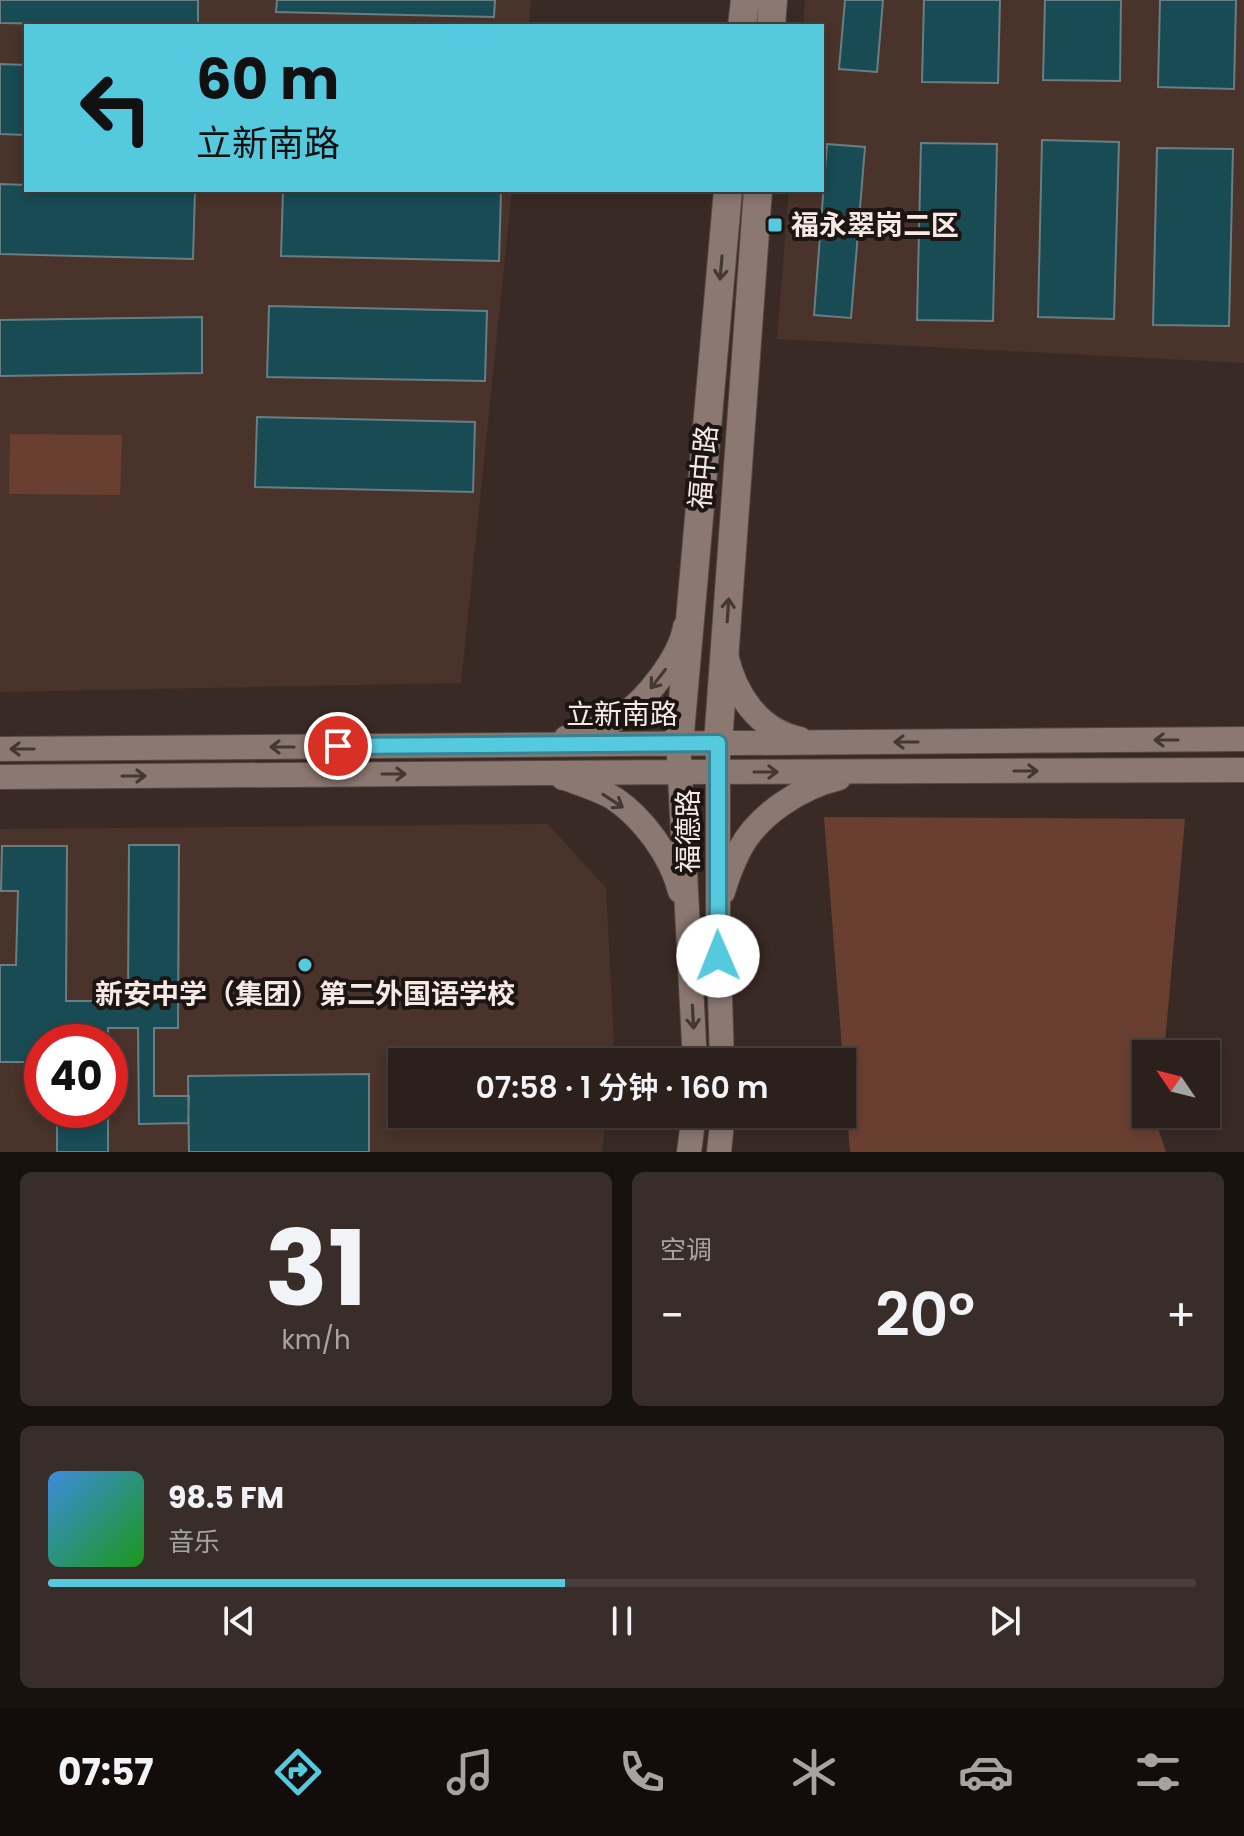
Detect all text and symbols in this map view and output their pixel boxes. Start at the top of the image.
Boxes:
text: 60 m [196,40,339,119]
icon: left [64,56,168,160]
text: 立新南路 [196,118,340,169]
place label: 福永翠岗二区 [791,206,959,245]
marker: 福永翠岗二区 [766,216,784,234]
one-way arrow [713,254,728,281]
street label: 福中路 [680,423,727,511]
one-way arrow [721,597,736,624]
one-way arrow [649,669,667,690]
street label: 立新南路 [566,695,678,734]
pin [304,712,372,780]
icon: arrive [316,724,360,768]
one-way arrow [1153,732,1180,748]
one-way arrow [893,734,920,750]
one-way arrow [269,739,296,755]
one-way arrow [9,741,36,757]
one-way arrow [1012,763,1039,779]
one-way arrow [752,764,779,780]
one-way arrow [380,766,407,782]
one-way arrow [120,769,147,784]
street label: 福德路 [669,789,708,873]
one-way arrow [601,793,624,809]
position arrow [676,914,760,998]
marker: 新安中学（集团）第二外国语学校 [296,956,314,974]
place label: 新安中学（集团）第二外国语学校 [95,975,515,1014]
one-way arrow [686,1003,701,1030]
speed limit sign: 40 [24,1024,128,1128]
north arrow [1132,1040,1220,1128]
map controls [1132,1040,1220,1128]
text: 07:58 · 1 分钟 · 160 m [475,1066,769,1109]
text: 31 [265,1196,367,1341]
text: 空调 [660,1232,712,1268]
text: 20° [875,1273,975,1357]
text: − [660,1285,684,1346]
text: + [1166,1285,1196,1346]
text: km/h [281,1322,351,1358]
text: 98.5 FM [168,1476,284,1519]
text: 音乐 [168,1524,220,1560]
icon: previous [217,1599,261,1643]
icon: pause [600,1599,644,1643]
icon: next [983,1599,1027,1643]
icon: directions [270,1744,326,1800]
icon: music [442,1744,498,1800]
icon: phone [614,1744,670,1800]
icon: climate [786,1744,842,1800]
icon: car [958,1744,1014,1800]
icon: filters [1130,1744,1186,1800]
text: 07:57 [58,1747,154,1798]

